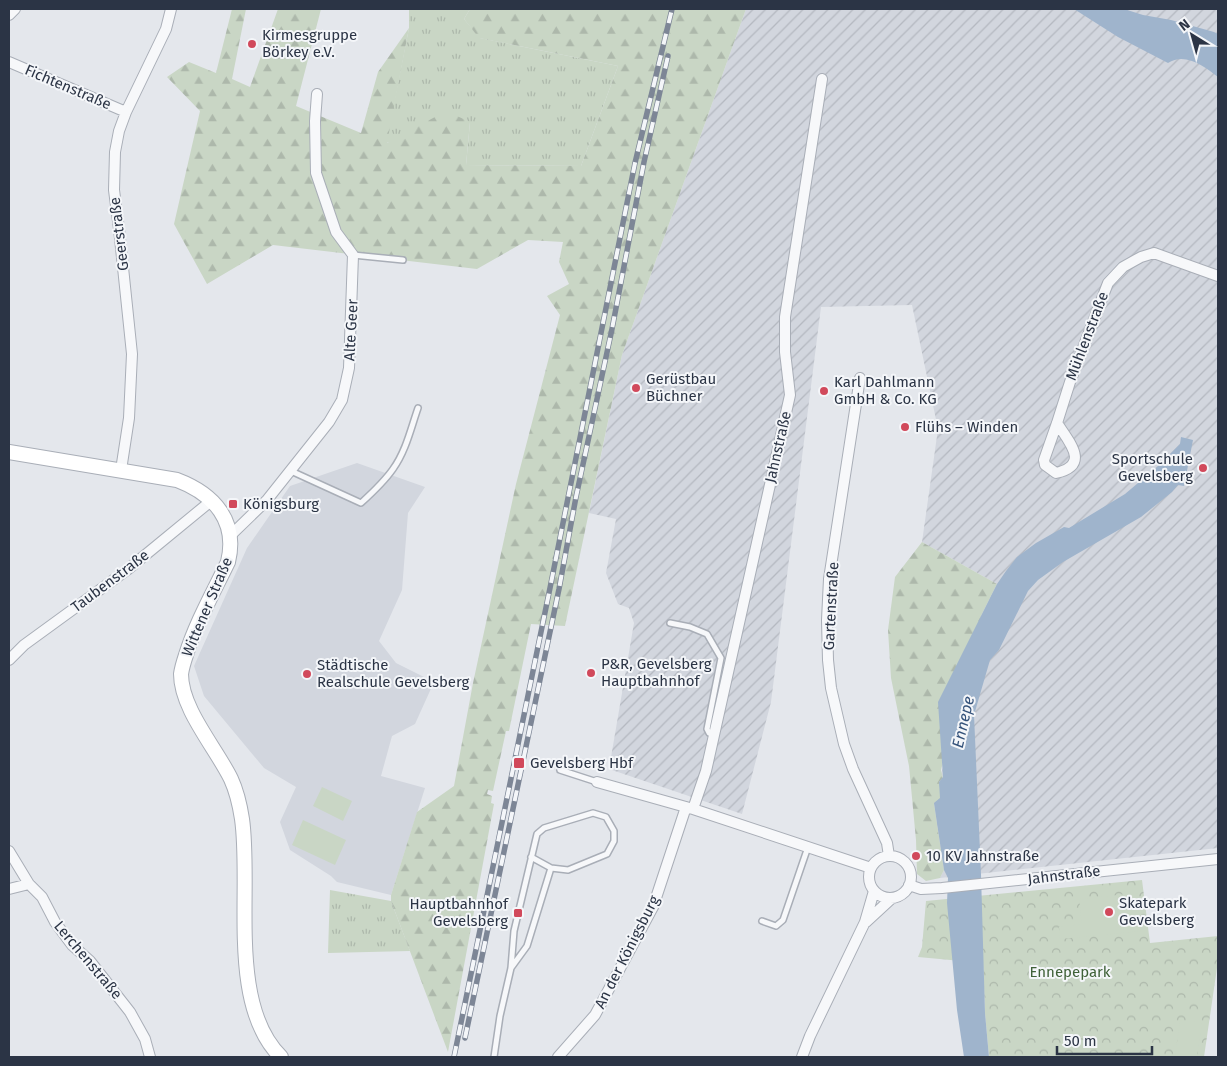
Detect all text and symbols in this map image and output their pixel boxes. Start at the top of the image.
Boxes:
north arrow [1167,10,1217,60]
text: N [1176,15,1193,35]
place label: Kirmesgruppe Börkey e.V. [262,26,357,61]
marker: Kirmesgruppe Börkey e.V. [246,38,258,50]
street label: Fichtenstraße [22,61,114,113]
street label: Geerstraße [106,196,132,272]
street label: Mühlenstraße [1062,289,1112,383]
street label: Alte Geer [340,298,362,361]
place label: Gerüstbau Büchner [646,370,716,405]
place label: Karl Dahlmann GmbH & Co. KG [834,373,937,408]
marker: Gerüstbau Büchner [630,382,642,394]
marker: Karl Dahlmann GmbH & Co. KG [818,385,830,397]
street label: Jahnstraße [761,409,795,485]
place label: Flühs – Winden [915,418,1018,436]
marker: Flühs – Winden [899,421,911,433]
place label: Sportschule Gevelsberg [1112,450,1193,485]
marker: Sportschule Gevelsberg [1197,462,1209,474]
place label: Königsburg [243,495,319,513]
marker: Königsburg [227,498,239,510]
street label: Taubenstraße [68,546,152,616]
street label: Wittener Straße [178,555,236,659]
street label: Gartenstraße [820,561,842,651]
place label: P&R, Gevelsberg Hauptbahnhof [601,655,712,690]
place label: Städtische Realschule Gevelsberg [317,656,470,691]
marker: P&R, Gevelsberg Hauptbahnhof [585,667,597,679]
marker: Städtische Realschule Gevelsberg [301,668,313,680]
water label: Ennepe [948,694,978,750]
place label: Gevelsberg Hbf [530,754,634,772]
marker: Gevelsberg Hbf [512,756,526,770]
place label: 10 KV Jahnstraße [926,847,1039,865]
marker: 10 KV Jahnstraße [910,850,922,862]
street label: Jahnstraße [1027,862,1101,888]
street label: An der Königsburg [591,892,663,1012]
place label: Skatepark Gevelsberg [1119,894,1194,929]
place label: Hauptbahnhof Gevelsberg [410,895,509,930]
marker: Skatepark Gevelsberg [1103,906,1115,918]
marker: Hauptbahnhof Gevelsberg [512,907,524,919]
street label: Lerchenstraße [50,917,126,1003]
park label: Ennepepark [1029,963,1111,981]
scale bar [1057,1024,1152,1056]
text: 50 m [1064,1032,1097,1050]

